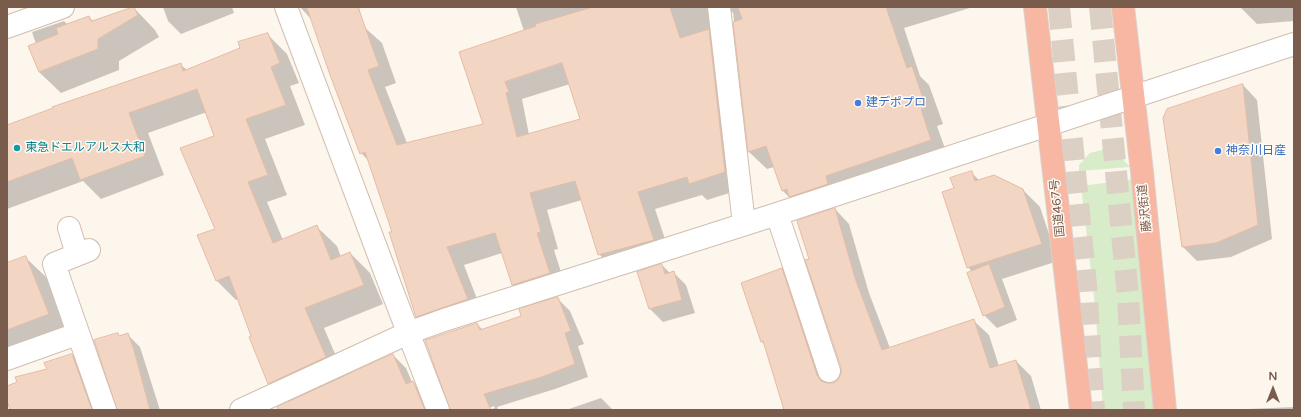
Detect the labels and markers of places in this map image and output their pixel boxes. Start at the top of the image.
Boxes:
place label: 建デポプロ [866,96,926,110]
marker: 建デポプロ [853,98,863,108]
place label: 東急ドエルアルス大和 [25,141,145,155]
marker: 東急ドエルアルス大和 [12,143,22,153]
place label: 神奈川日産 [1226,144,1286,158]
marker: 神奈川日産 [1213,146,1223,156]

